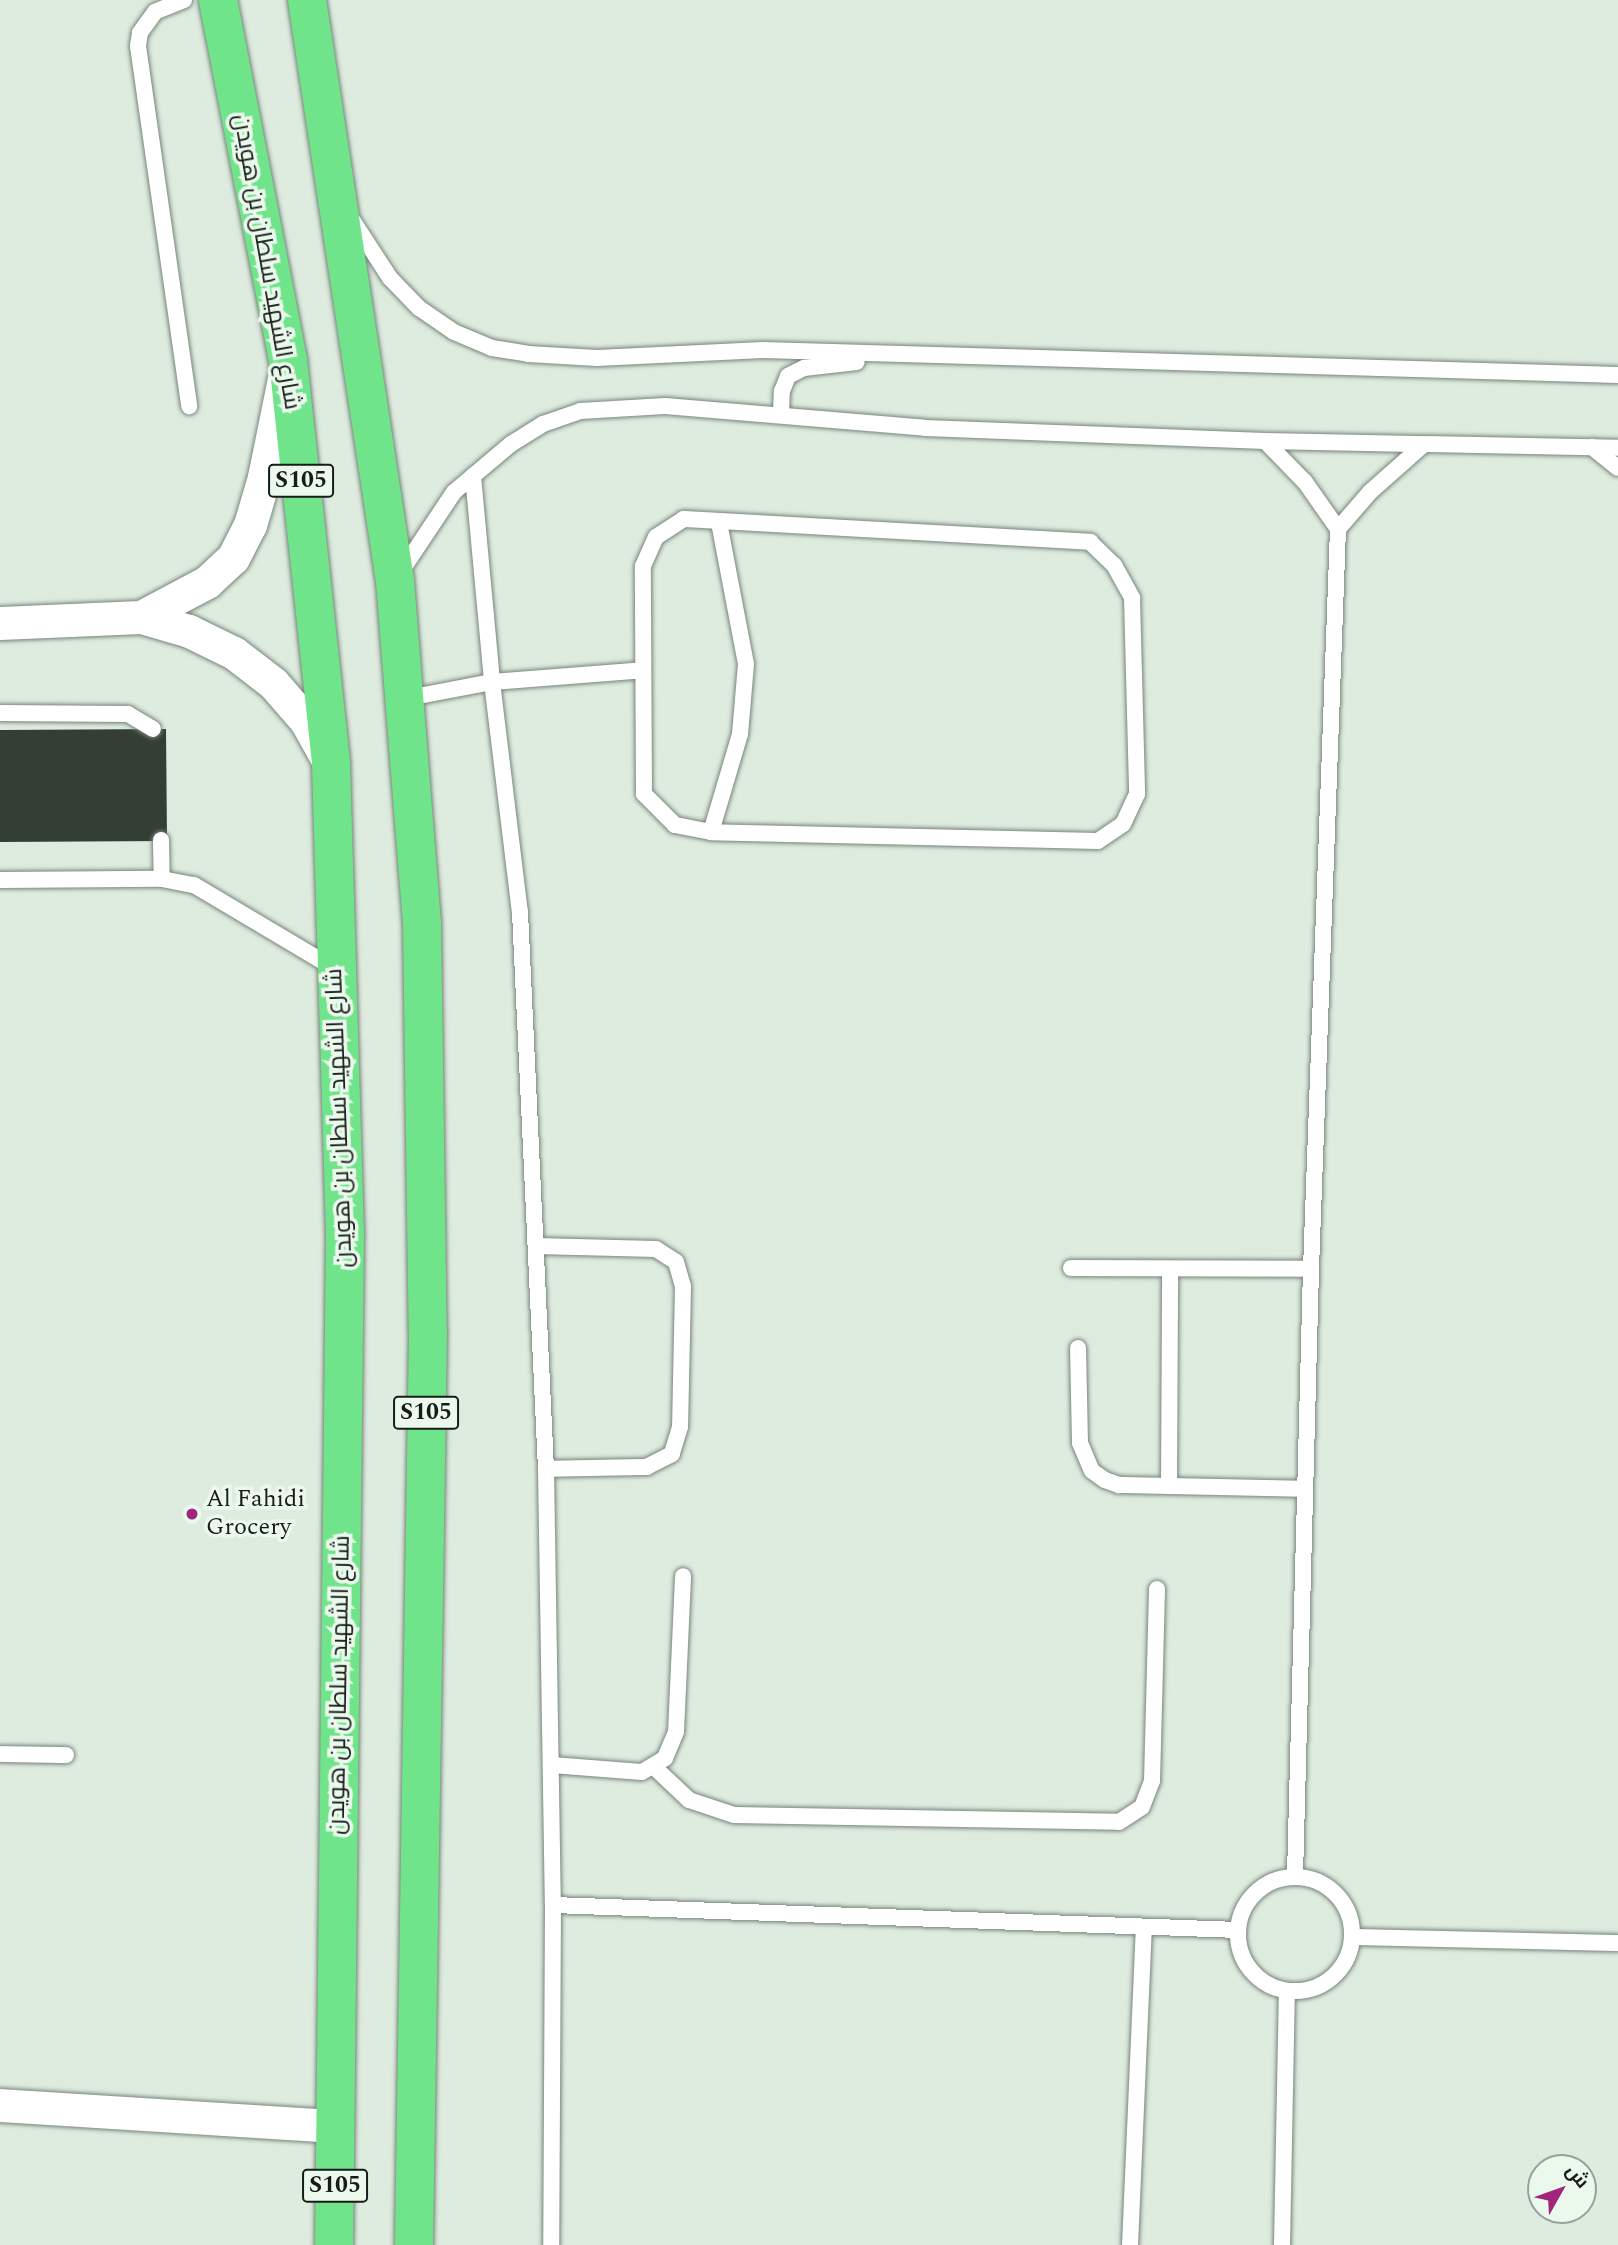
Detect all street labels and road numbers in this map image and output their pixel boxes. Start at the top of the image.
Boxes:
street label: شارع الشهيد سلطان بن هويدن [226,112,306,412]
road number: S105 [268,461,334,500]
street label: شارع الشهيد سلطان بن هويدن [320,968,360,1268]
road number: S105 [393,1394,459,1432]
street label: شارع الشهيد سلطان بن هويدن [323,1535,357,1835]
road number: S105 [302,2166,368,2206]

